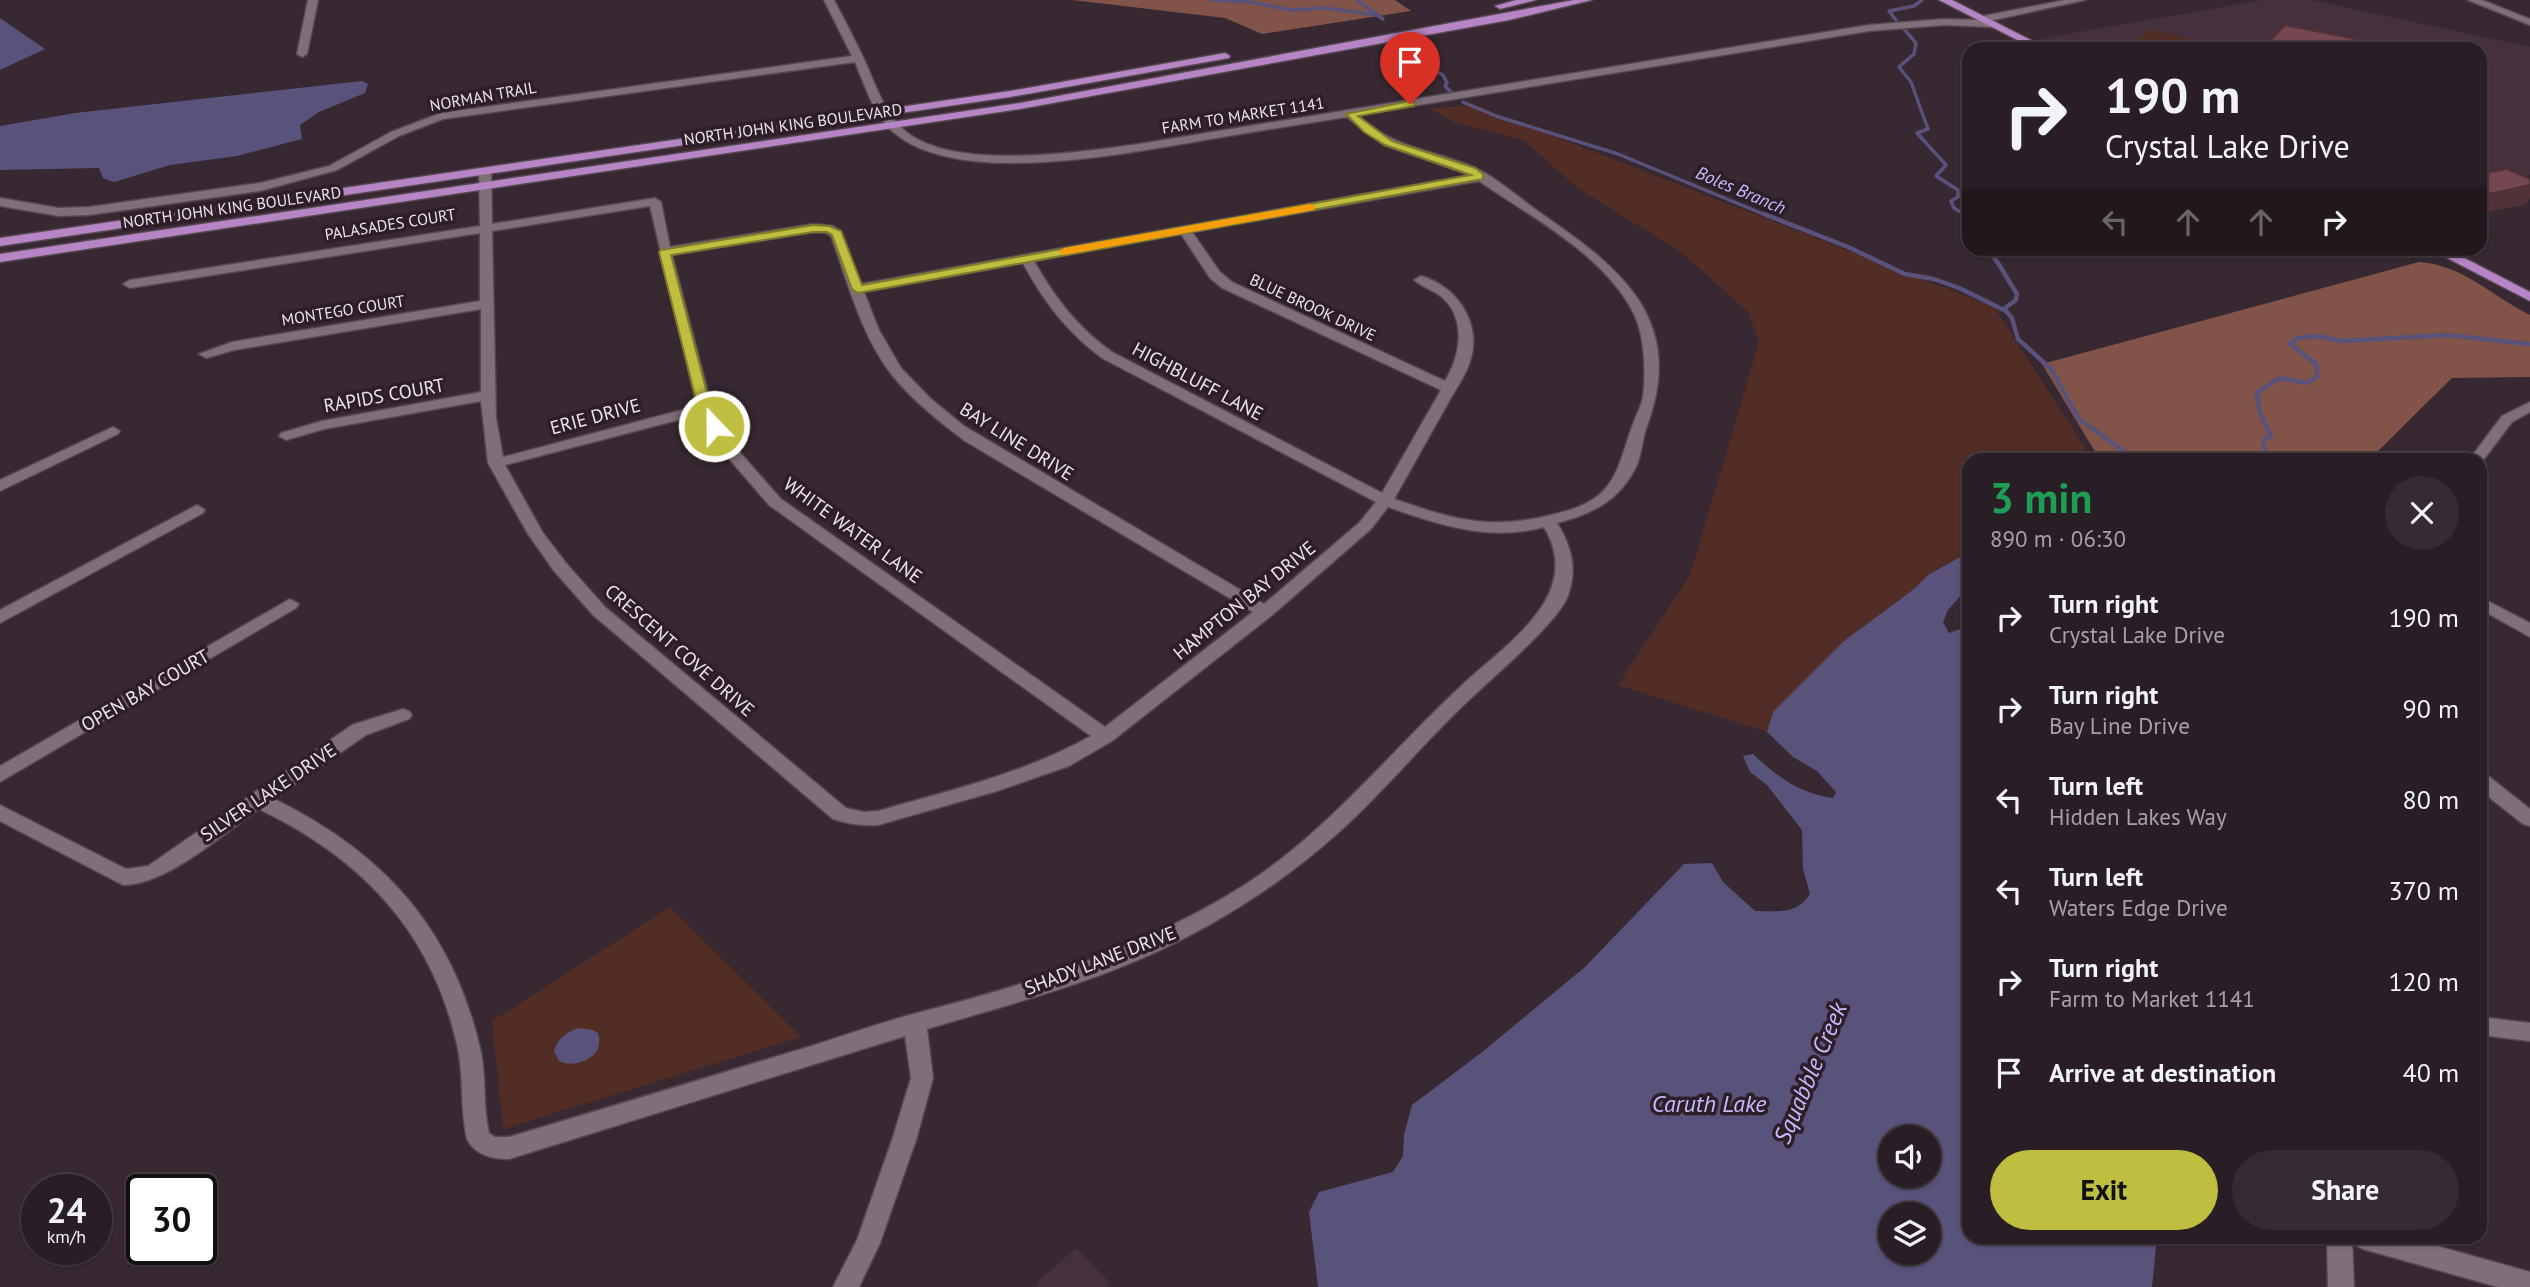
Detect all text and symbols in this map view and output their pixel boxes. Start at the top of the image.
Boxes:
pin [1380,32,1440,104]
icon: arrive [1391,43,1429,81]
text: 190 m [2105,63,2240,127]
icon: right [1990,70,2081,161]
street label: NORMAN TRAIL [428,77,538,115]
street label: FARM TO MARKET 1141 [1160,92,1326,138]
street label: NORTH JOHN KING BOULEVARD [683,99,903,149]
text: Crystal Lake Drive [2105,125,2350,167]
water label: Boles Branch [1693,161,1789,219]
street label: NORTH JOHN KING BOULEVARD [122,182,342,232]
icon: left [2096,203,2134,241]
icon: ahead [2169,203,2207,241]
icon: ahead [2242,203,2280,241]
icon: right [2315,203,2353,241]
street label: PALASADES COURT [323,204,457,244]
street label: BLUE BROOK DRIVE [1247,269,1379,345]
street label: MONTEGO COURT [280,290,406,330]
street label: HIGHBLUFF LANE [1128,336,1268,426]
street label: RAPIDS COURT [322,373,447,417]
position arrow [677,389,751,463]
street label: ERIE DRIVE [547,392,643,440]
street label: BAY LINE DRIVE [956,396,1078,486]
text: 3 min [1990,470,2092,525]
street label: WHITE WATER LANE [779,472,927,588]
button: close [2385,476,2459,550]
text: 890 m · 06:30 [1990,524,2126,553]
street label: HAMPTON BAY DRIVE [1168,535,1320,665]
street label: CRESCENT COVE DRIVE [600,579,760,721]
text: Turn right [2049,587,2158,620]
icon: right [1990,599,2028,637]
text: 190 m [2388,601,2459,634]
text: Crystal Lake Drive [2049,620,2225,649]
street label: OPEN BAY COURT [77,643,214,736]
text: Turn right [2049,678,2158,711]
icon: right [1990,690,2028,728]
text: 90 m [2403,692,2459,725]
text: Bay Line Drive [2049,711,2190,740]
street label: SILVER LAKE DRIVE [195,738,341,846]
text: Turn left [2049,769,2143,802]
icon: left [1990,781,2028,819]
text: 80 m [2403,783,2459,816]
text: Hidden Lakes Way [2049,802,2227,831]
text: Turn left [2049,860,2143,893]
icon: left [1990,872,2028,910]
text: 370 m [2388,874,2459,907]
text: Waters Edge Drive [2049,893,2228,922]
street label: SHADY LANE DRIVE [1021,920,1179,1000]
text: Turn right [2049,951,2158,984]
icon: right [1990,963,2028,1001]
text: 120 m [2388,965,2459,998]
text: Farm to Market 1141 [2049,984,2255,1013]
water label: Squabble Creek [1766,997,1854,1148]
icon: arrive [1990,1054,2028,1092]
text: Arrive at destination [2049,1056,2276,1089]
text: 40 m [2403,1056,2459,1089]
water label: Caruth Lake [1652,1088,1766,1119]
map controls [1878,1125,1941,1265]
button: sound [1878,1125,1941,1188]
button: Exit [1990,1150,2218,1230]
button: Share [2232,1150,2459,1230]
speed limit sign: 30 [126,1174,217,1265]
text: 24 [47,1187,86,1233]
button: layers [1878,1202,1941,1265]
text: km/h [47,1225,86,1248]

